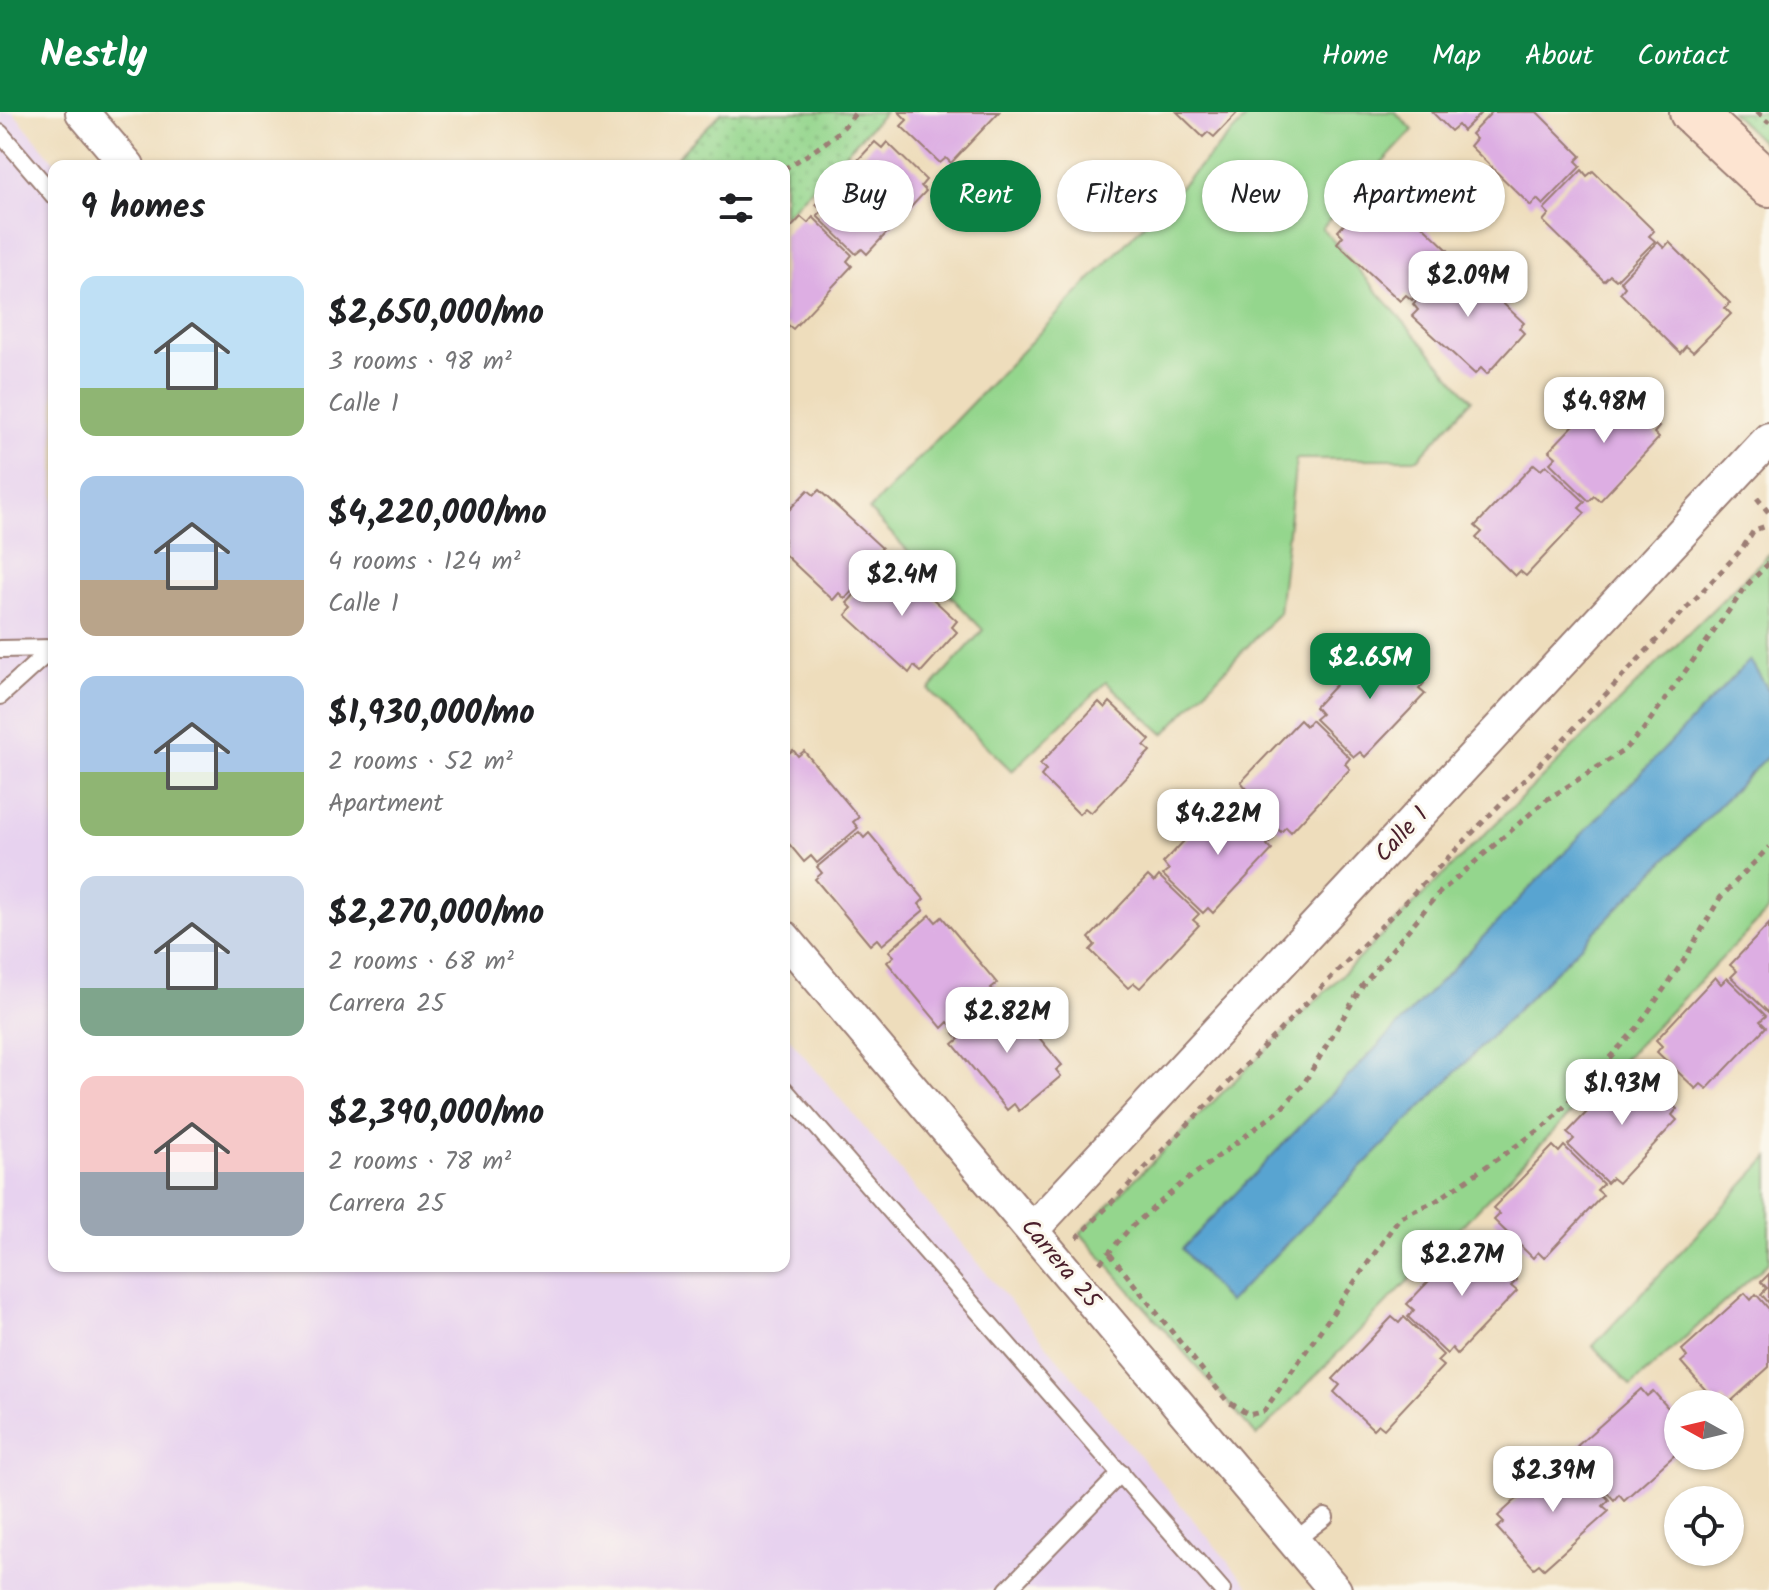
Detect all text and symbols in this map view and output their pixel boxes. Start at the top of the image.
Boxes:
text: Nestly [40,26,147,86]
text: Home [1322,34,1388,79]
text: Map [1432,34,1481,79]
text: About [1525,34,1593,79]
text: Contact [1637,34,1729,79]
chip: Buy [814,160,914,232]
chip: Rent [930,160,1041,232]
chip: Filters [1057,160,1186,232]
chip: New [1202,160,1308,232]
chip: Apartment [1324,160,1505,232]
text: 9 homes [80,181,205,235]
icon: filters [714,186,758,230]
pin: $2.09M [1403,251,1533,319]
text: $2.09M [1427,256,1509,298]
text: $2,650,000/mo [328,287,544,341]
icon: home [144,308,240,404]
text: 3 rooms · 98 m² [328,341,512,383]
pin: $4.98M [1539,377,1669,445]
text: $4.98M [1562,382,1646,424]
text: Calle 1 [328,383,399,425]
text: $4,220,000/mo [328,487,547,541]
icon: home [144,508,240,604]
text: 4 rooms · 124 m² [328,541,520,583]
pin: $2.4M [846,550,958,618]
text: $2.4M [867,555,937,597]
text: Calle 1 [328,583,399,625]
pin: $2.65M [1305,633,1435,701]
text: $2.65M [1328,638,1412,680]
text: $1,930,000/mo [328,687,535,741]
icon: home [144,708,240,804]
text: 2 rooms · 52 m² [328,741,513,783]
text: Apartment [328,783,443,825]
pin: $4.22M [1153,789,1283,857]
text: $4.22M [1175,794,1261,836]
street label: Calle 1 [1366,798,1439,872]
text: $2,270,000/mo [328,887,544,941]
icon: home [144,908,240,1004]
text: 2 rooms · 68 m² [328,941,514,983]
text: Carrera 25 [328,983,445,1025]
pin: $2.82M [942,987,1072,1055]
text: $2.82M [964,992,1050,1034]
pin: $1.93M [1557,1059,1687,1127]
text: $1.93M [1584,1064,1660,1106]
text: $2,390,000/mo [328,1087,544,1141]
icon: home [144,1108,240,1204]
text: 2 rooms · 78 m² [328,1141,511,1183]
text: Carrera 25 [328,1183,445,1225]
street label: Carrera 25 [1010,1210,1111,1319]
pin: $2.27M [1397,1230,1527,1298]
text: $2.27M [1420,1235,1504,1277]
north arrow [1664,1390,1744,1470]
map controls [1664,1390,1744,1566]
pin: $2.39M [1488,1446,1618,1514]
text: $2.39M [1511,1451,1595,1493]
button: locate [1664,1486,1744,1566]

